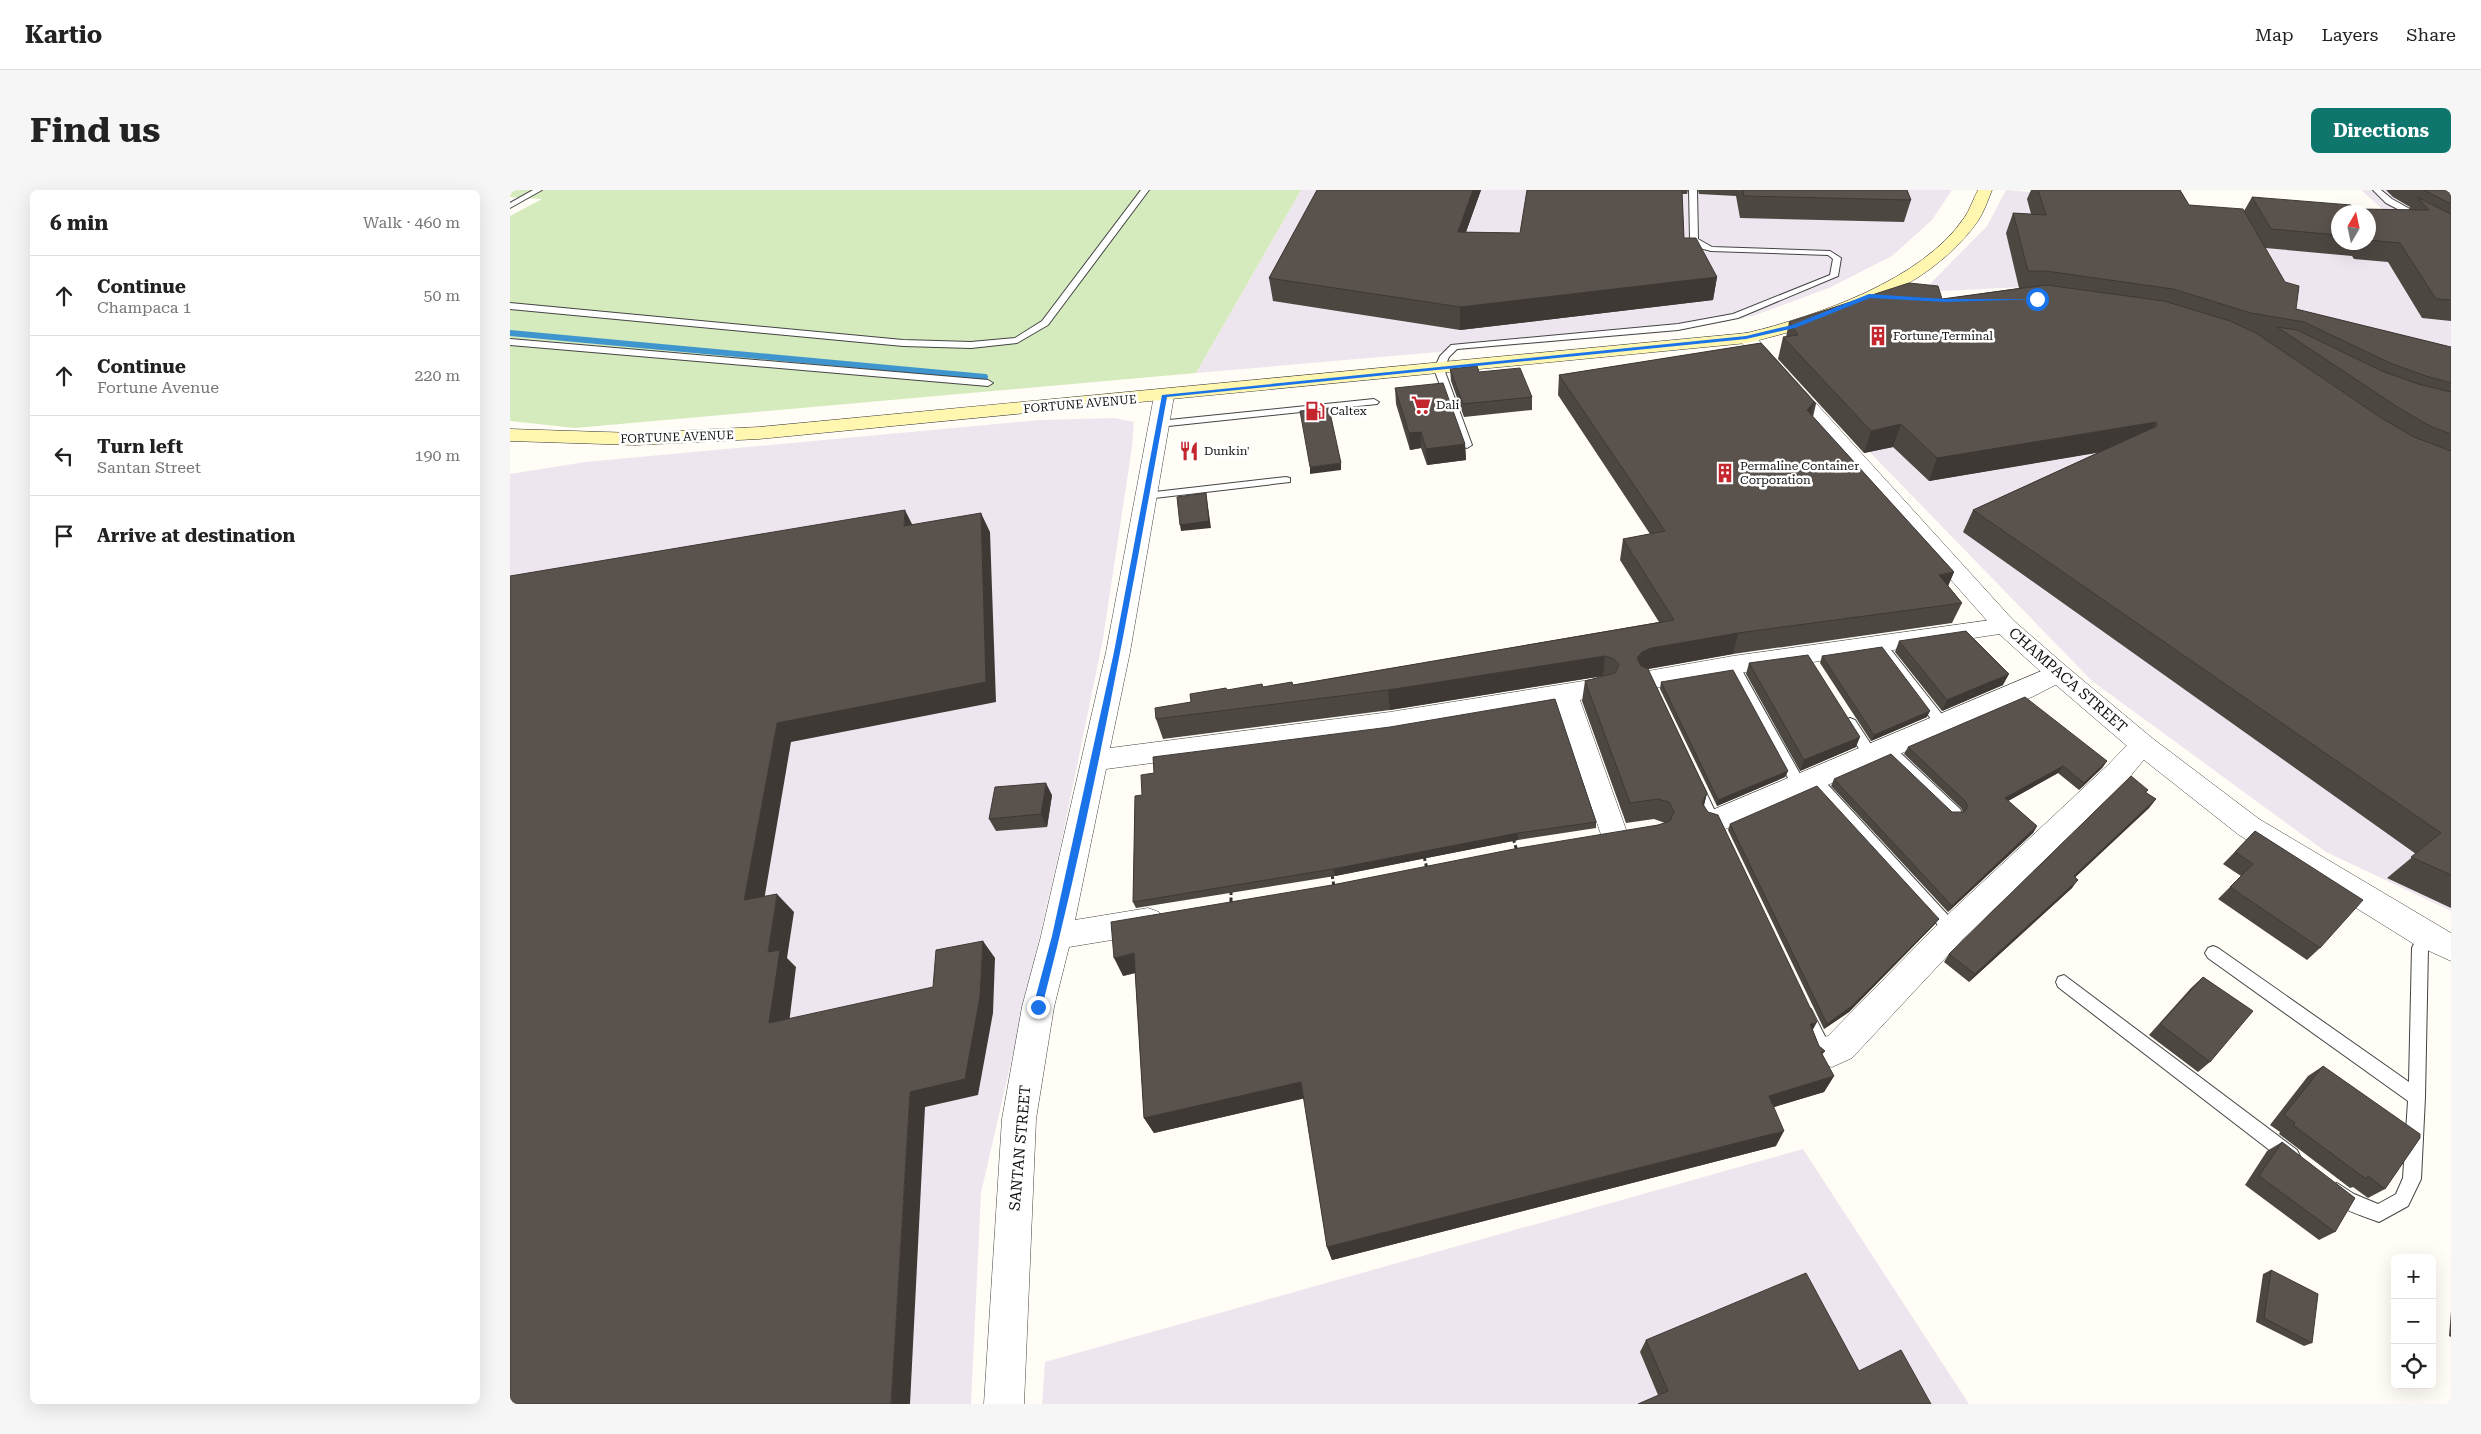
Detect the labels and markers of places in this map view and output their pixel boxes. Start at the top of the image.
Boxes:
building icon: Fortune Terminal [1867,325,1889,347]
place label: Fortune Terminal [1893,329,1993,343]
supermarket icon: Dali [1410,394,1432,416]
place label: Dali [1436,398,1459,412]
fuel station icon: Caltex [1304,400,1326,422]
place label: Caltex [1330,404,1367,418]
restaurant icon: Dunkin' [1178,440,1200,462]
place label: Dunkin' [1204,444,1250,458]
place label: Permaline Container Corporation [1740,459,1859,487]
building icon: Permaline Container Corporation [1714,462,1736,484]

